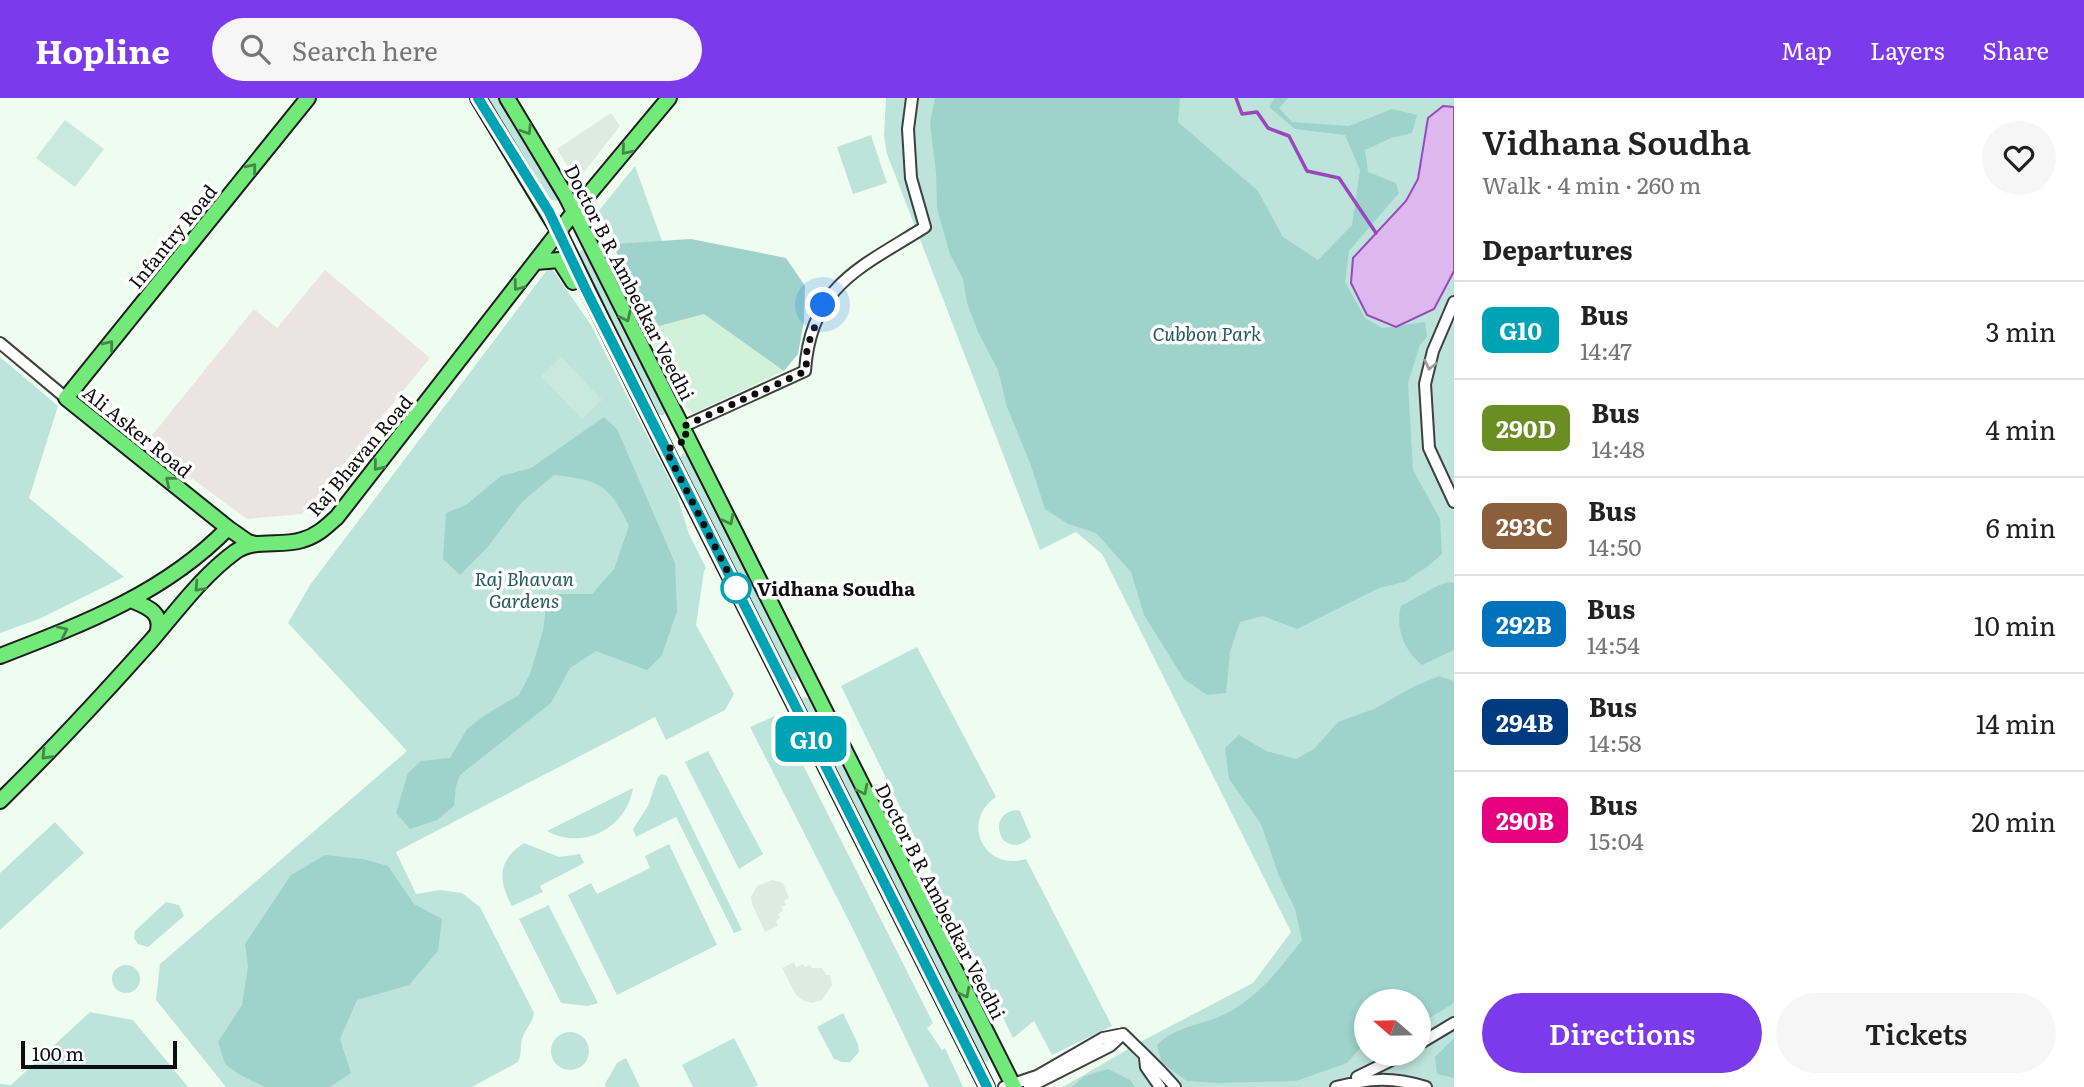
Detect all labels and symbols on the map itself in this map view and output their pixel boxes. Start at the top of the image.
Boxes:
one-way arrow [518,122,531,135]
one-way arrow [621,143,634,155]
street label: Doctor B R Ambedkar Veedhi [558,159,702,405]
one-way arrow [243,163,256,176]
street label: Infantry Road [121,178,223,294]
one-way arrow [513,278,526,291]
your location [805,287,840,322]
one-way arrow [618,310,632,322]
park label: Cubbon Park [1153,319,1262,347]
one-way arrow [101,341,113,354]
one-way arrow [1423,359,1438,371]
street label: Ali Asker Road [78,378,199,484]
street label: Raj Bhavan Road [300,388,419,522]
one-way arrow [374,457,386,470]
one-way arrow [166,476,178,489]
one-way arrow [720,513,734,525]
park label: Raj Bhavan Gardens [474,564,575,614]
marker: Vidhana Soudha [721,573,751,603]
place label: Vidhana Soudha [757,574,915,602]
one-way arrow [195,578,207,591]
one-way arrow [56,625,68,639]
line badge: G10 [771,716,851,762]
one-way arrow [42,747,55,760]
street label: Doctor B R Ambedkar Veedhi [869,778,1013,1024]
one-way arrow [855,783,869,795]
one-way arrow [957,986,971,998]
north arrow [1354,989,1432,1066]
scale bar [21,1038,177,1070]

